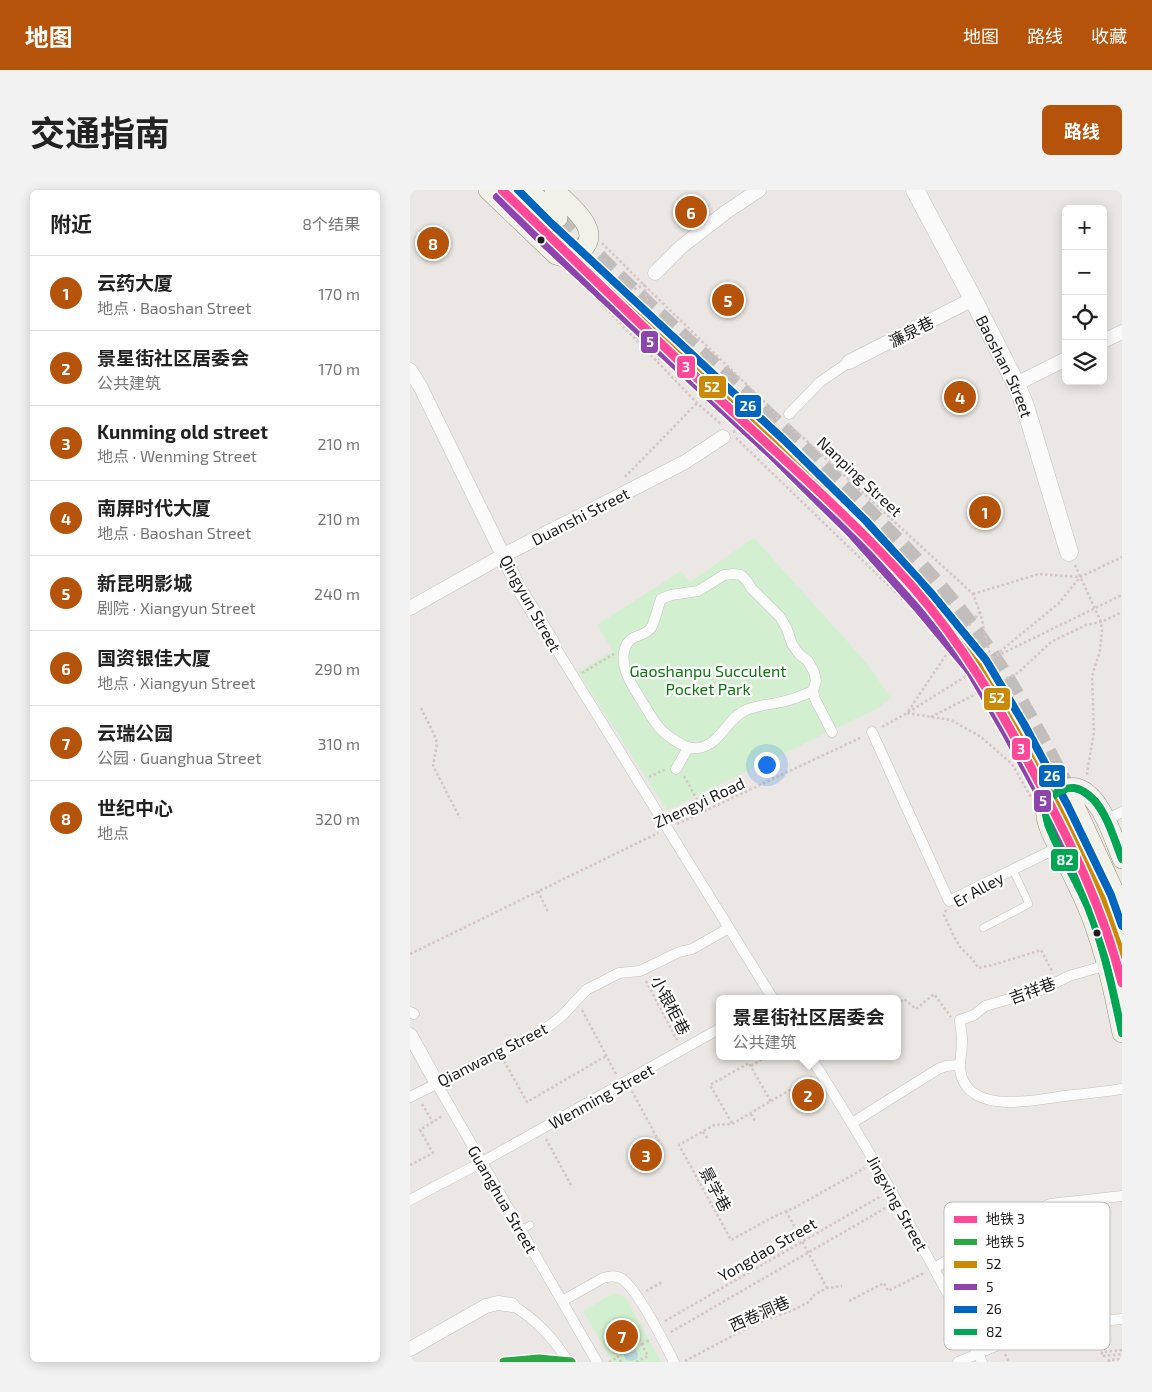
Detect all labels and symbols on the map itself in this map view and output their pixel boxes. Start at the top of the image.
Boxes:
pin: 6 [675,193,707,231]
pin: 8 [417,224,449,262]
unlabelled marker [536,235,546,245]
pin: 5 [712,281,744,319]
street label: Baoshan Street [973,311,1037,419]
street label: 濂泉巷 [885,312,937,350]
line badge: 5 [640,330,659,354]
text: 5 [646,333,654,350]
line badge: 3 [676,355,696,379]
text: 3 [682,358,690,375]
line badge: 52 [698,375,727,399]
text: 52 [704,378,720,395]
pin: 4 [944,378,976,416]
line badge: 26 [734,394,762,418]
text: 26 [740,397,756,414]
street label: Nanping Street [814,432,906,520]
street label: Duanshi Street [528,483,632,549]
pin: 1 [969,493,1001,531]
street label: Qingyun Street [496,551,565,655]
park label: Gaoshanpu Succulent Pocket Park [630,661,786,698]
line badge: 52 [983,687,1011,711]
text: 52 [989,689,1005,706]
line badge: 3 [1011,737,1031,761]
text: 3 [1017,740,1025,757]
your location [754,752,780,778]
line badge: 26 [1038,764,1066,788]
text: 26 [1044,767,1060,784]
street label: Zhengyi Road [651,773,747,831]
line badge: 5 [1033,789,1052,813]
text: 5 [1039,792,1047,809]
line badge: 82 [1050,848,1079,872]
text: 82 [1057,851,1073,868]
street label: Er Alley [949,867,1007,911]
unlabelled marker [1092,928,1102,938]
street label: 小银柜巷 [648,972,694,1038]
street label: 吉祥巷 [1006,973,1058,1007]
street label: Qianwang Street [434,1018,551,1091]
street label: Wenming Street [545,1059,657,1133]
pin: 2 [792,1076,824,1114]
pin: 3 [630,1136,662,1174]
street label: Guanghua Street [464,1142,542,1256]
street label: Jingxing Street [864,1152,932,1254]
street label: 景学巷 [696,1163,736,1215]
legend [944,1202,1110,1350]
text: 地铁 3 [986,1210,1025,1227]
street label: Yongdao Street [714,1213,820,1285]
text: 地铁 5 [986,1233,1025,1250]
text: 52 [986,1255,1002,1272]
text: 5 [986,1278,994,1295]
street label: 西卷洞巷 [726,1291,792,1335]
text: 26 [986,1300,1002,1317]
pin: 7 [606,1317,638,1355]
text: 82 [986,1323,1002,1340]

